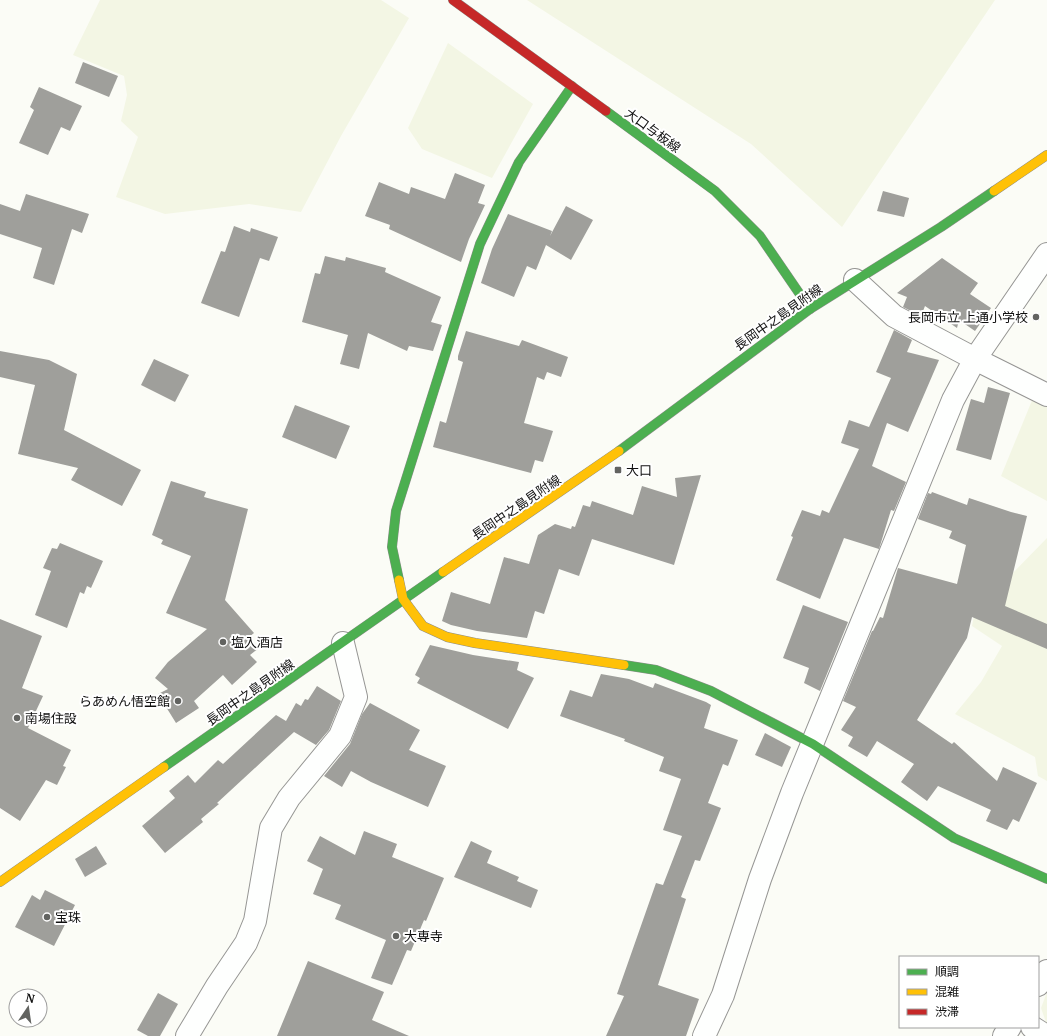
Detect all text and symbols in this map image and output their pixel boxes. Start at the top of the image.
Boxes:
street label: 大口与板線 [621,104,684,156]
street label: 長岡中之島見附線 [731,281,826,354]
place label: 長岡市立 上通小学校 [908,309,1028,326]
marker: 長岡市立 上通小学校 [1031,312,1041,322]
place label: 大口 [626,462,652,479]
marker: 大口 [613,465,623,475]
street label: 長岡中之島見附線 [468,471,564,544]
place label: 塩入酒店 [231,634,283,651]
marker: 塩入酒店 [218,637,228,647]
street label: 長岡中之島見附線 [203,656,298,729]
place label: らあめん悟空館 [79,693,170,710]
marker: らあめん悟空館 [173,696,183,706]
place label: 南場住設 [25,710,77,727]
marker: 南場住設 [12,713,22,723]
place label: 宝珠 [55,909,81,926]
marker: 宝珠 [42,912,52,922]
place label: 大専寺 [404,928,443,945]
marker: 大専寺 [391,931,401,941]
legend [899,956,1039,1028]
text: 順調 [935,964,959,979]
text: 混雑 [935,984,959,999]
north arrow [8,988,48,1028]
text: N [24,990,36,1006]
text: 渋滞 [935,1004,959,1019]

